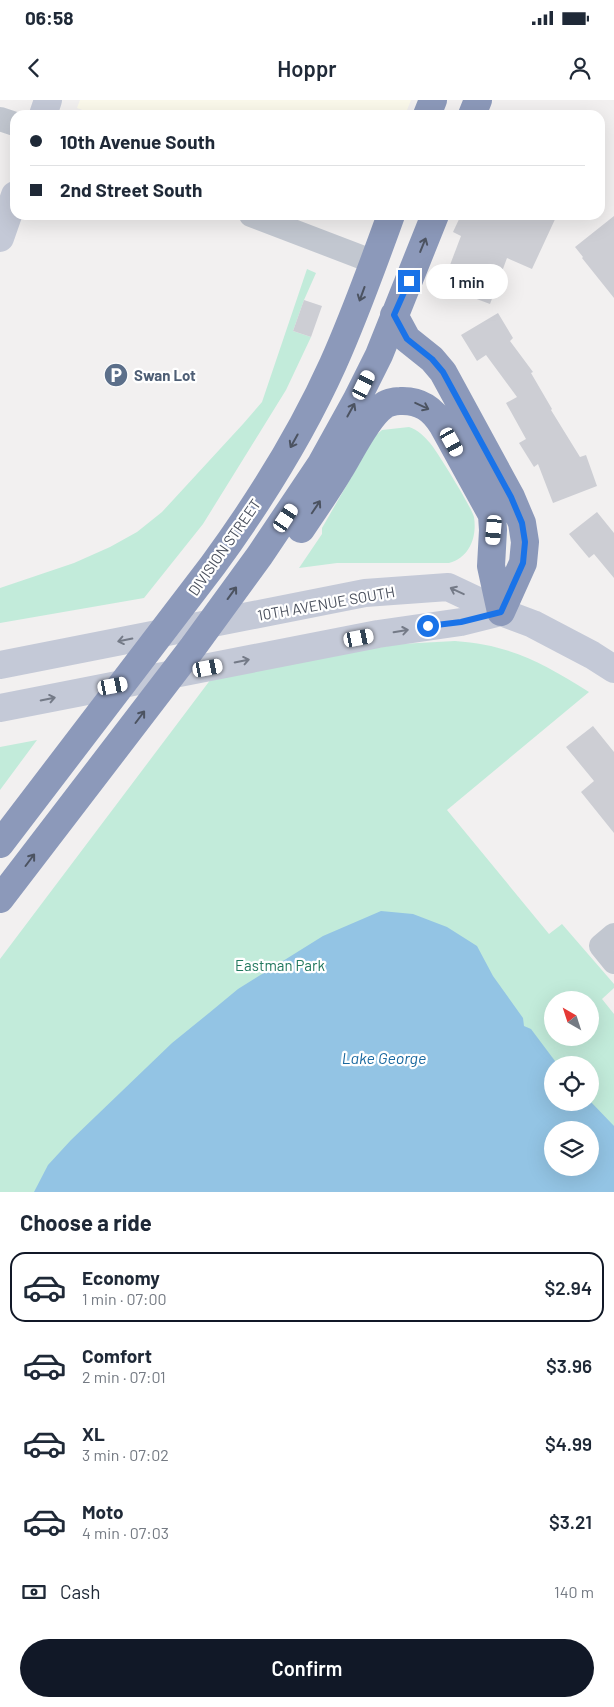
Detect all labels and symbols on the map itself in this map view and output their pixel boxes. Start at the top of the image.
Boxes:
one-way arrow [419,238,428,253]
callout: 1 min [426,264,509,298]
route end [398,270,420,292]
one-way arrow [357,285,366,301]
parking icon: Swan Lot [103,362,129,388]
place label: Swan Lot [134,366,196,384]
car [350,368,377,402]
one-way arrow [414,401,429,411]
one-way arrow [347,403,356,418]
car [438,425,465,459]
one-way arrow [289,433,298,448]
street label: DIVISION STREET [184,495,264,599]
one-way arrow [310,500,321,514]
car [271,501,300,535]
car [485,514,502,546]
street label: 10TH AVENUE SOUTH [256,582,396,624]
one-way arrow [227,586,237,600]
one-way arrow [450,586,465,596]
route start [417,615,439,637]
one-way arrow [393,625,409,635]
car [342,628,375,648]
one-way arrow [118,636,134,646]
one-way arrow [233,656,249,665]
car [191,658,224,678]
car [96,676,129,696]
one-way arrow [39,693,55,703]
one-way arrow [134,711,145,724]
one-way arrow [24,854,35,867]
park label: Eastman Park [235,956,325,974]
north arrow [544,991,599,1046]
water label: Lake George [342,1048,426,1067]

